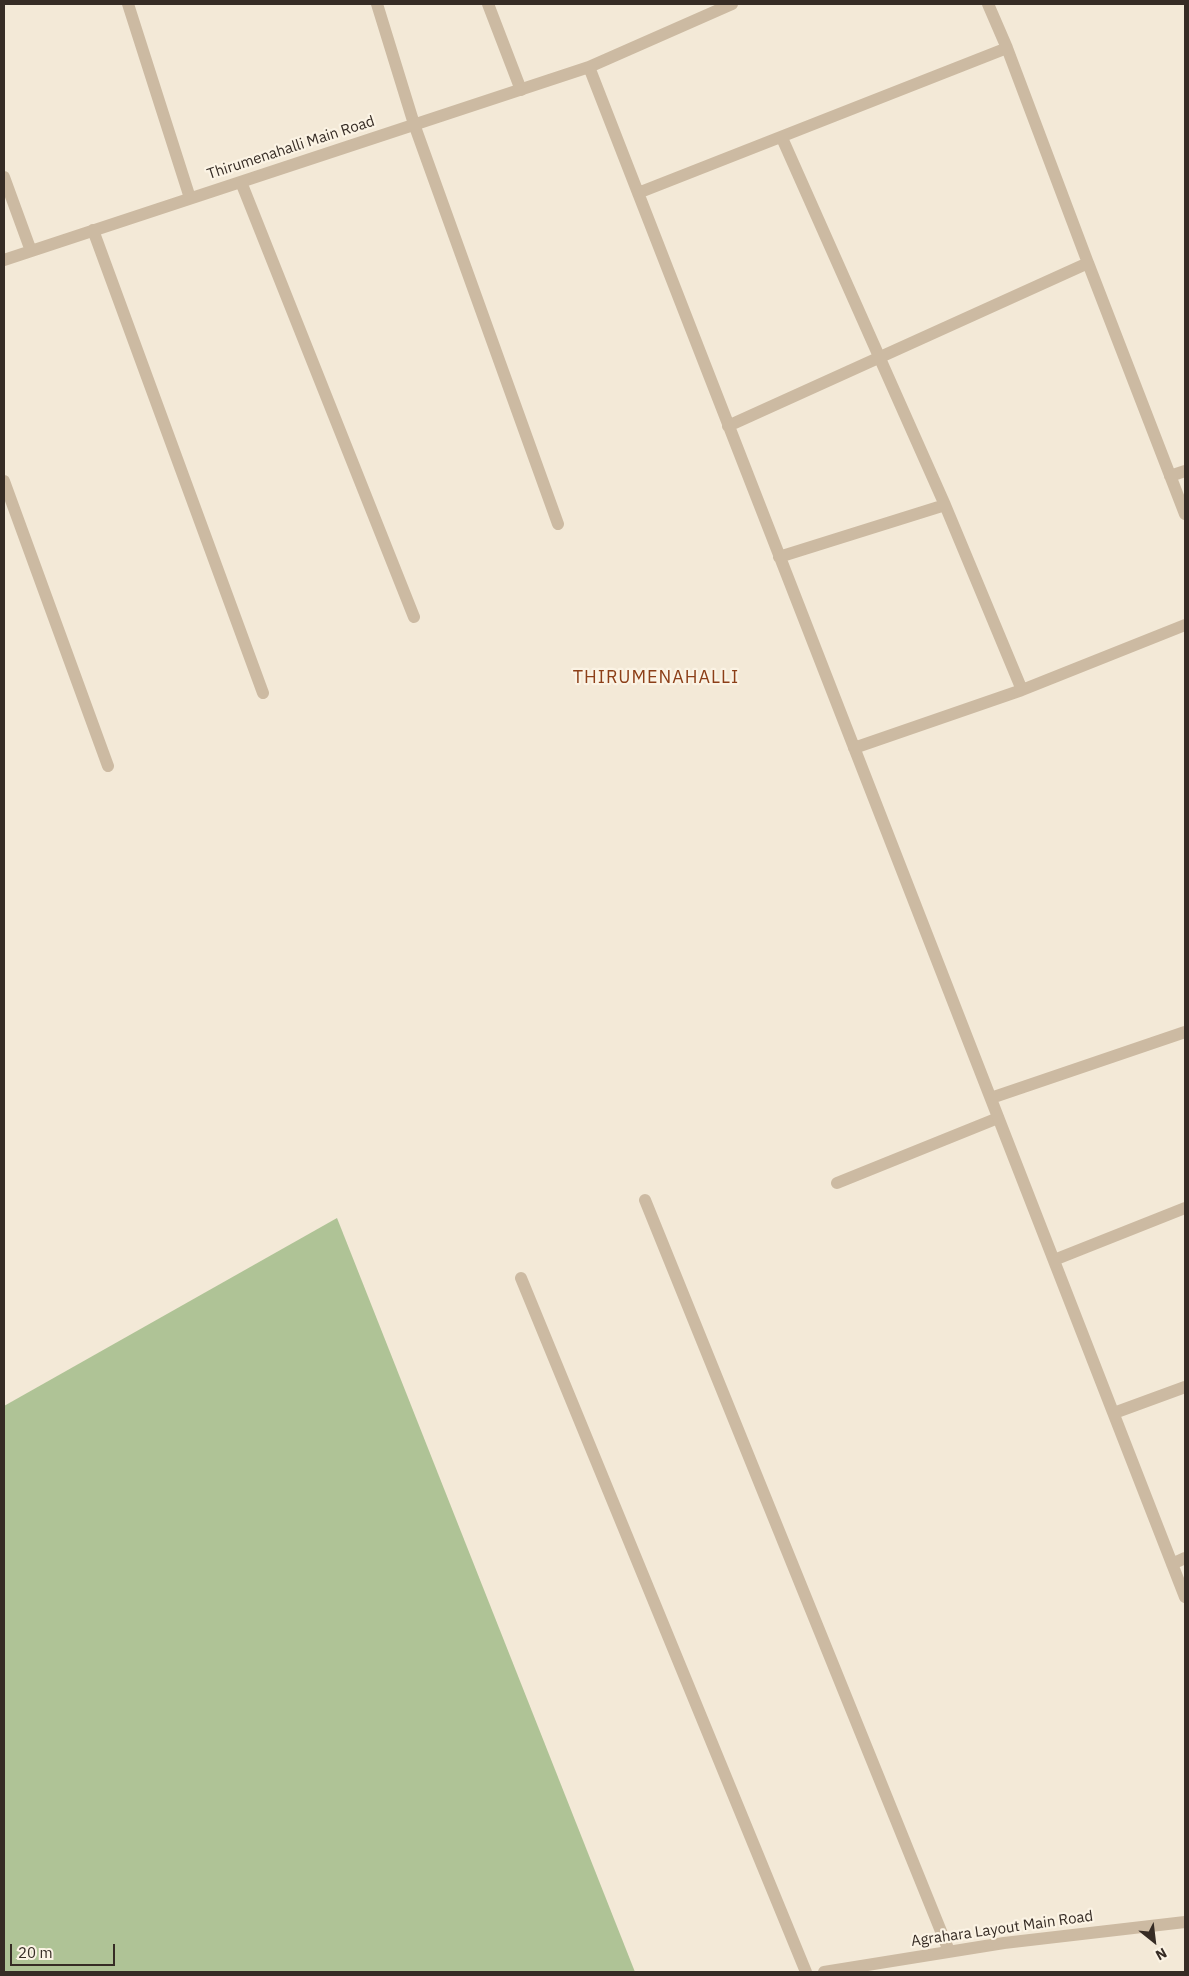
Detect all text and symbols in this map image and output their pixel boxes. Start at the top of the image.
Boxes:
street label: Thirumenahalli Main Road [205,112,377,184]
district label: THIRUMENAHALLI [571,667,741,689]
street label: Agrahara Layout Main Road [910,1907,1094,1951]
north arrow [1129,1916,1179,1966]
scale bar [12,1934,118,1966]
text: 20 m [18,1943,53,1962]
text: N [1152,1944,1170,1964]

